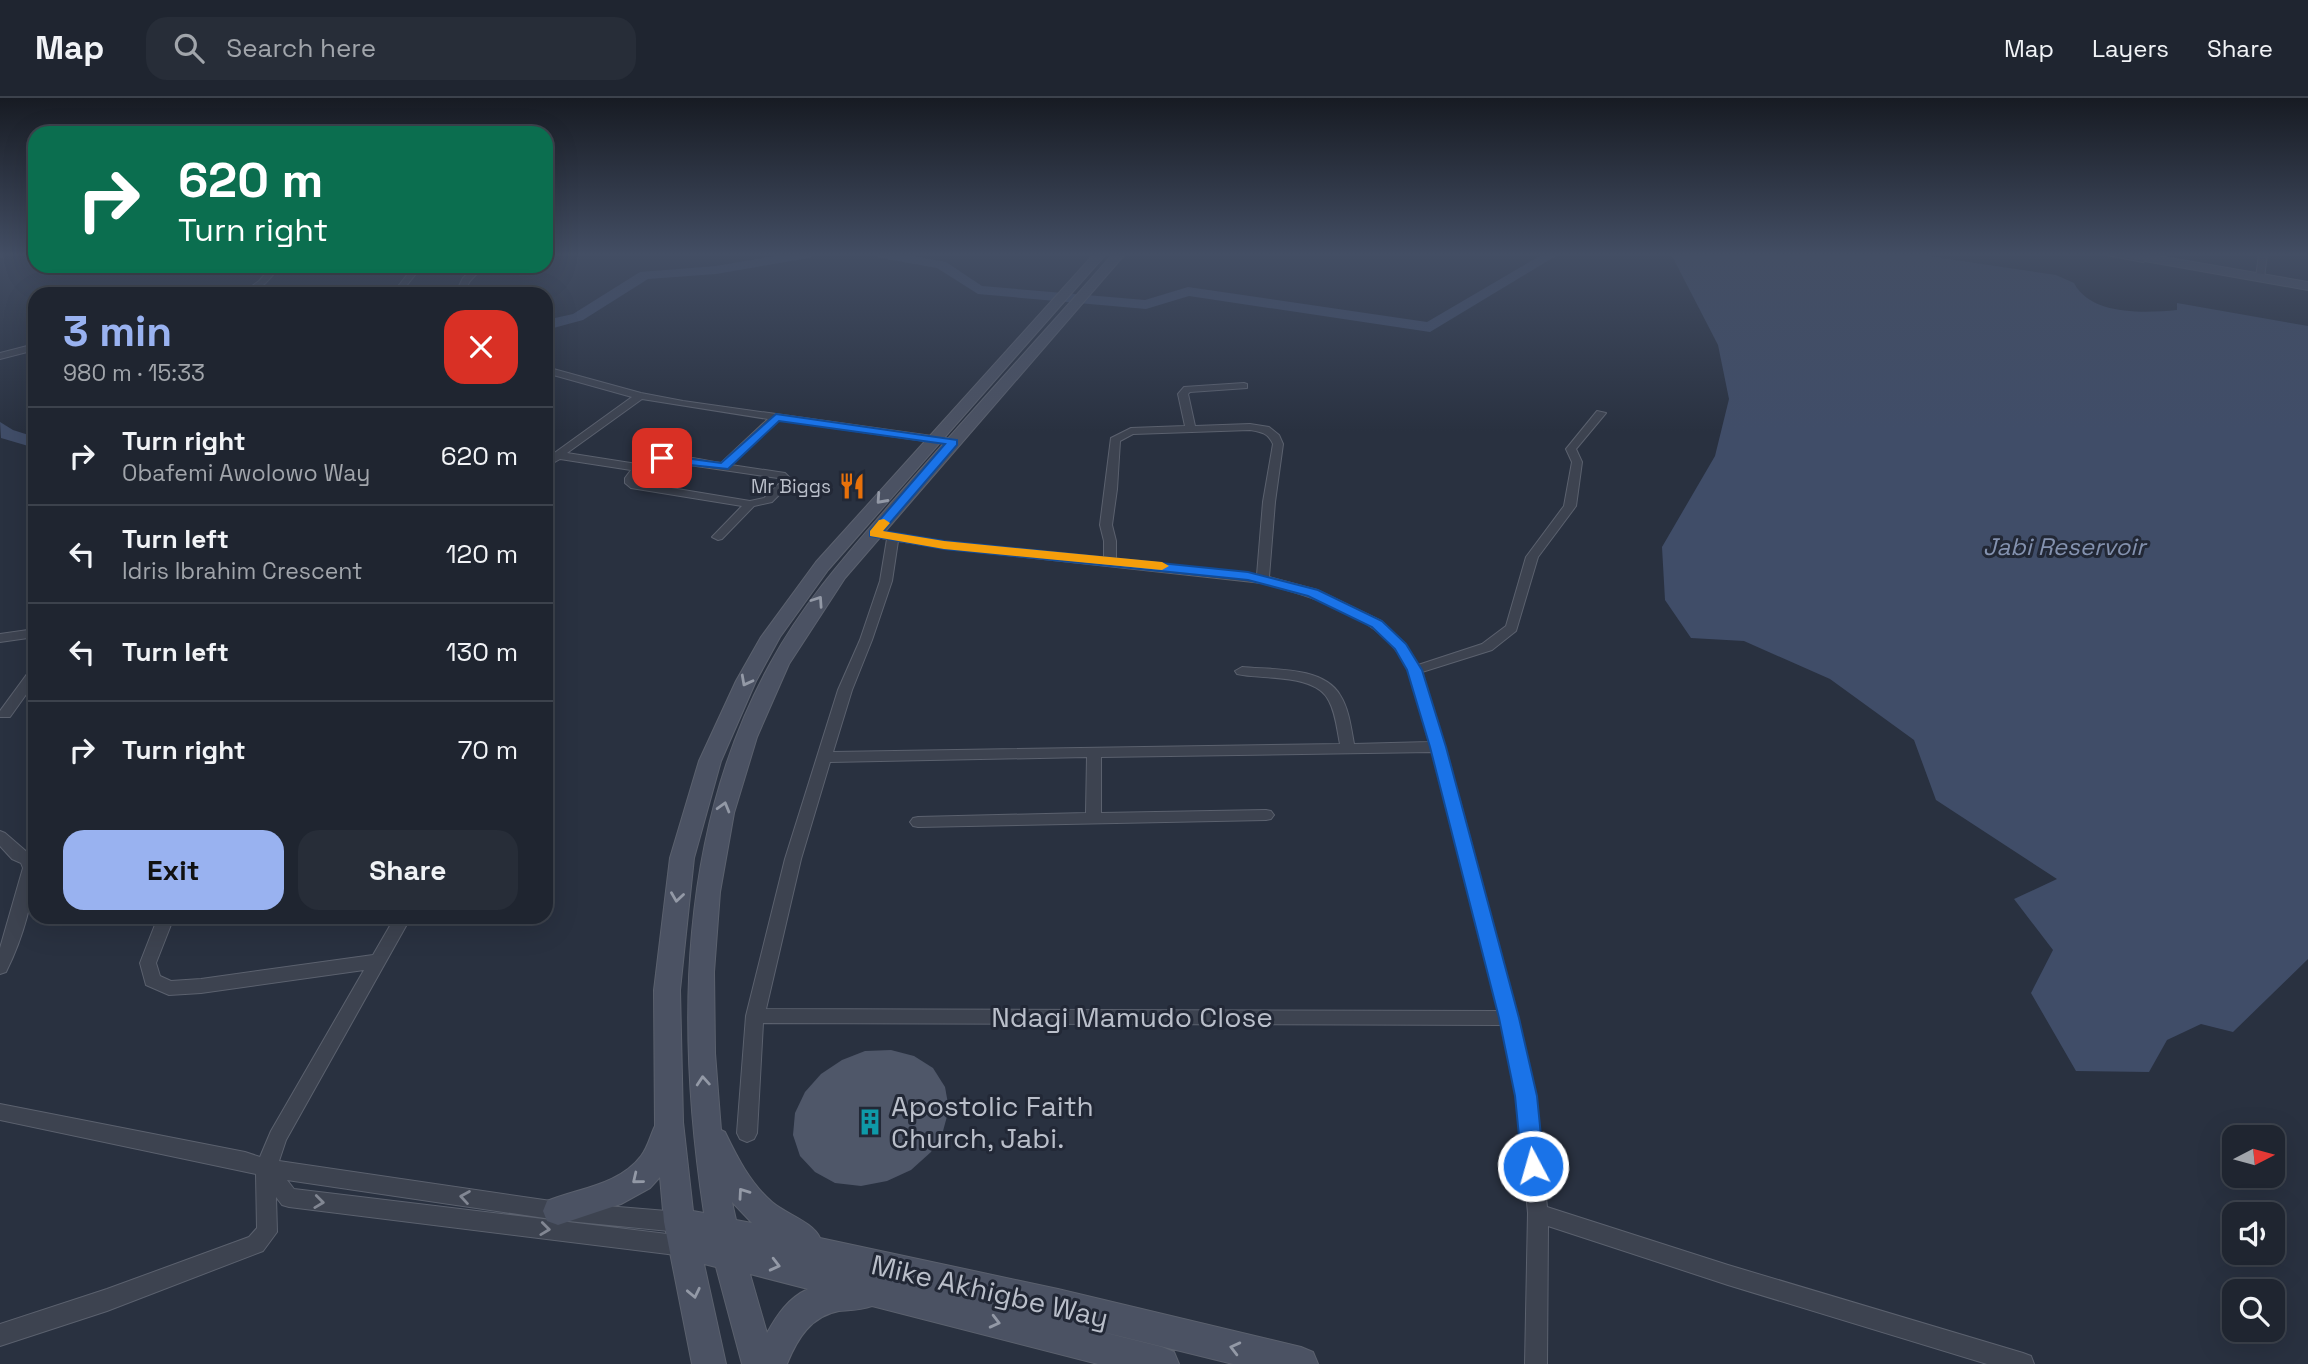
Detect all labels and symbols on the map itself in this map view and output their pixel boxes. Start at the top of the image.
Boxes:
pin [632,428,692,488]
restaurant icon: Mr Biggs [837,471,867,501]
place label: Mr Biggs [751,474,831,499]
one-way arrow [877,491,889,504]
water label: Jabi Reservoir [1983,531,2148,562]
one-way arrow [810,596,822,609]
one-way arrow [741,674,754,687]
one-way arrow [716,801,731,813]
one-way arrow [670,891,685,903]
street label: Ndagi Mamudo Close [991,999,1273,1035]
one-way arrow [696,1076,711,1087]
place label: Apostolic Faith Church, Jabi. [891,1088,1094,1156]
building icon: Apostolic Faith Church, Jabi. [855,1107,885,1137]
north arrow [2222,1125,2286,1188]
position arrow [1496,1129,1570,1203]
one-way arrow [633,1171,645,1184]
one-way arrow [739,1188,751,1201]
one-way arrow [459,1190,471,1205]
one-way arrow [314,1194,325,1209]
one-way arrow [540,1221,551,1236]
street label: Mike Akhigbe Way [868,1246,1112,1336]
one-way arrow [768,1257,780,1272]
one-way arrow [686,1287,701,1299]
one-way arrow [989,1314,1001,1328]
one-way arrow [1229,1342,1241,1356]

